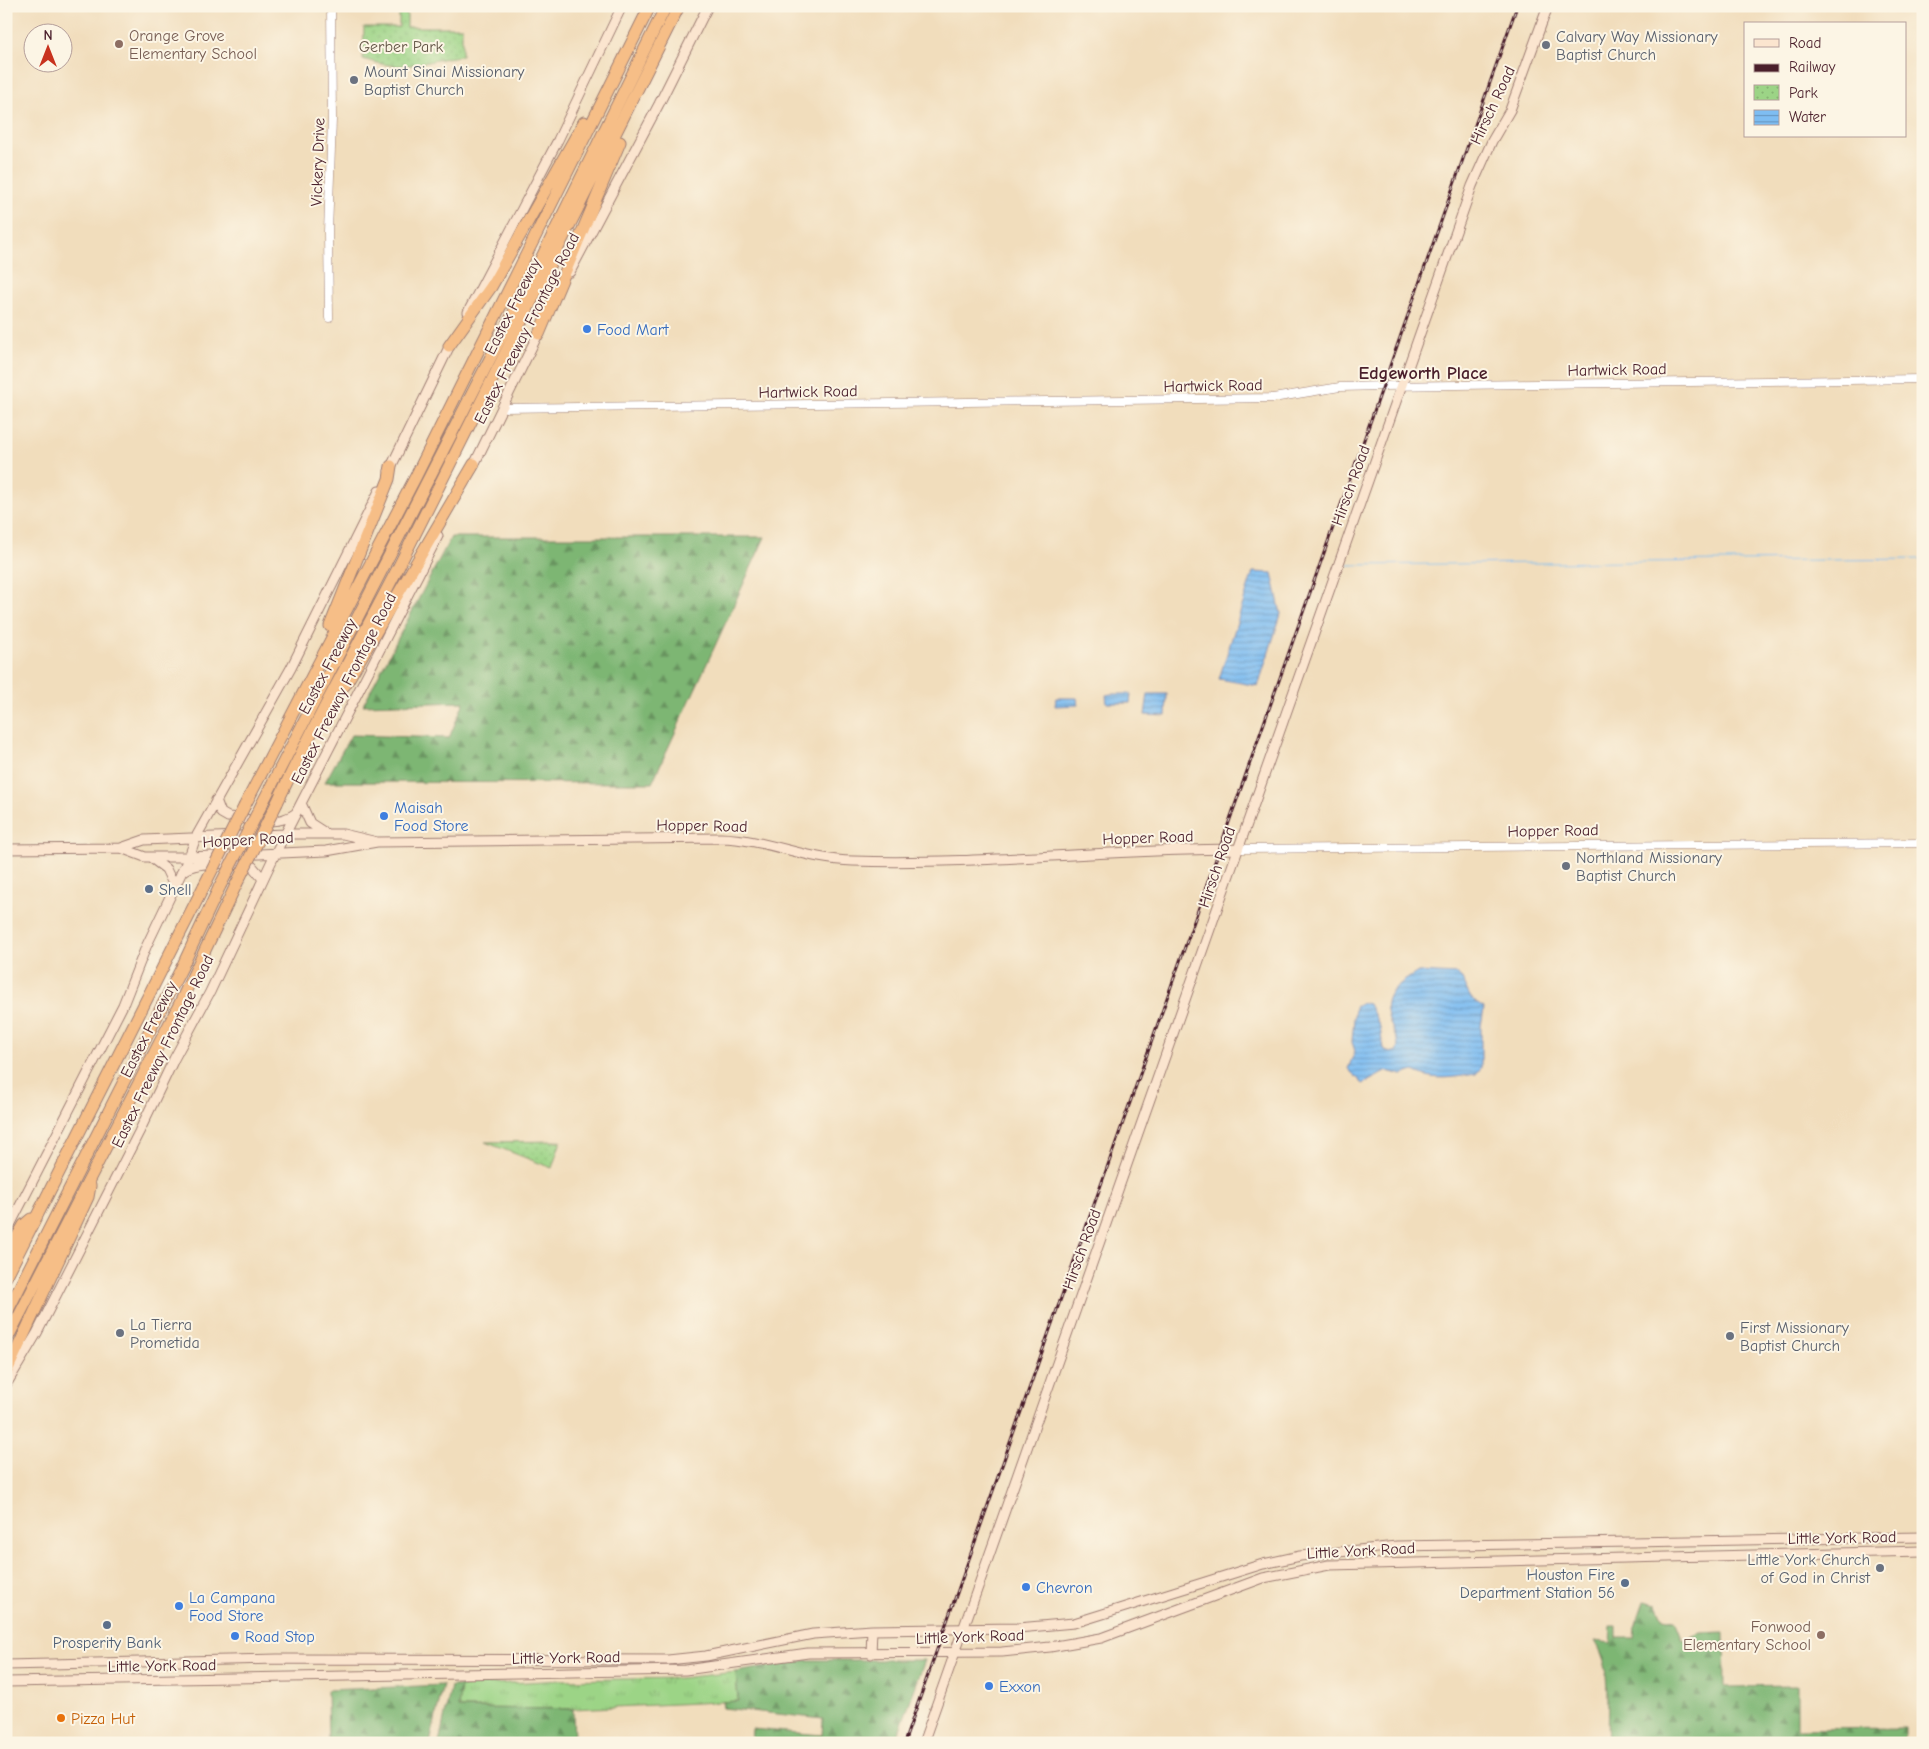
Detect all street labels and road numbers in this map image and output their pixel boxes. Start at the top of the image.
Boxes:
street label: Hirsch Road [1467,63,1519,147]
street label: Vickery Drive [307,117,329,207]
street label: Eastex Freeway Frontage Road [471,230,583,427]
street label: Eastex Freeway [481,255,545,358]
street label: Hartwick Road [1567,360,1667,380]
street label: Hartwick Road [1163,376,1263,396]
street label: Hartwick Road [758,382,858,402]
street label: Hirsch Road [1328,443,1374,528]
street label: Eastex Freeway Frontage Road [288,590,400,787]
street label: Eastex Freeway [295,615,361,717]
street label: Hopper Road [656,816,748,836]
street label: Hopper Road [1507,821,1599,841]
street label: Hirsch Road [1195,825,1239,910]
street label: Hopper Road [1102,827,1194,849]
street label: Hopper Road [202,829,294,851]
street label: Eastex Freeway Frontage Road [108,952,218,1151]
street label: Eastex Freeway [117,978,181,1081]
street label: Hirsch Road [1059,1207,1105,1292]
street label: Little York Road [1788,1528,1896,1548]
street label: Little York Road [1306,1539,1416,1563]
street label: Little York Road [915,1626,1025,1648]
street label: Little York Road [512,1648,620,1668]
street label: Little York Road [108,1656,216,1676]

